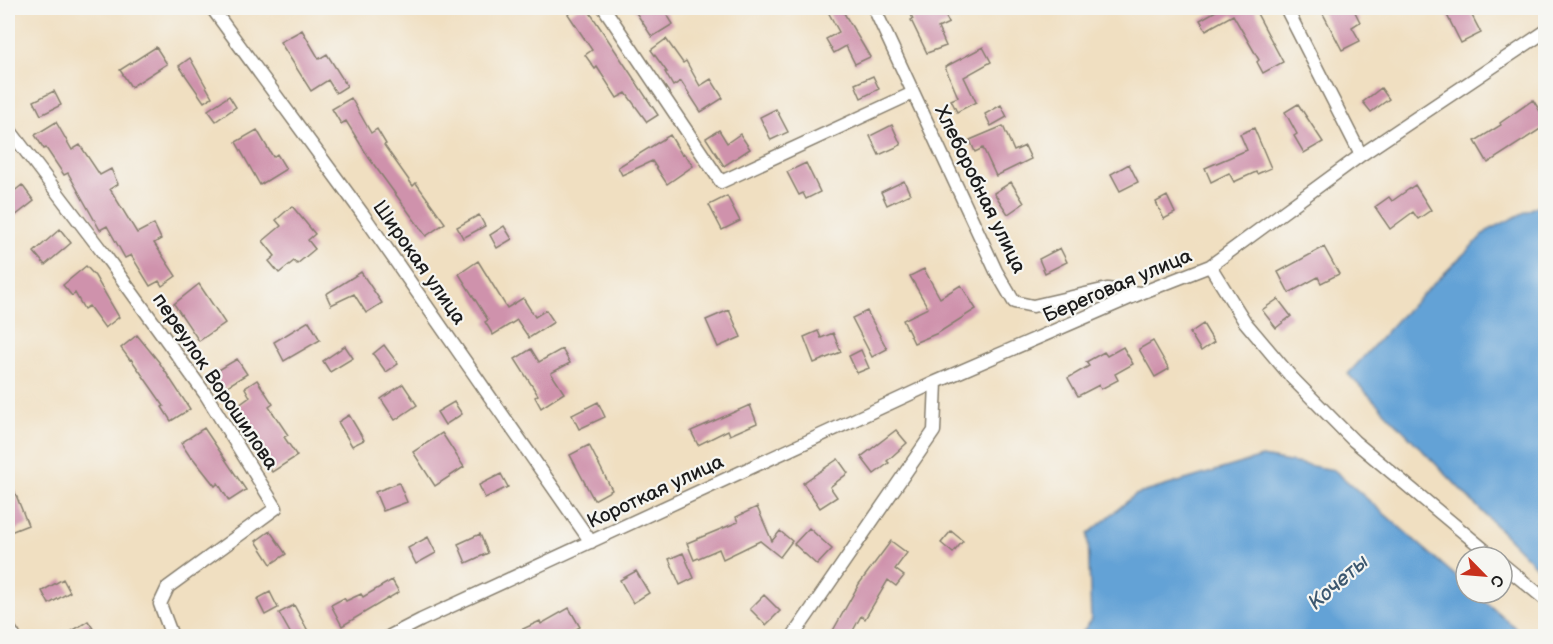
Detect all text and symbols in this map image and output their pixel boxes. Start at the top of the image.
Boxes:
street label: Хлеборобная улица [929,102,1031,277]
street label: Широкая улица [367,196,471,329]
street label: Береговая улица [1039,244,1196,328]
street label: переулок Ворошилова [147,289,283,475]
street label: Короткая улица [583,450,728,534]
north arrow [1454,545,1514,605]
water label: Кочеты [1303,549,1374,615]
text: С [1485,572,1507,590]

